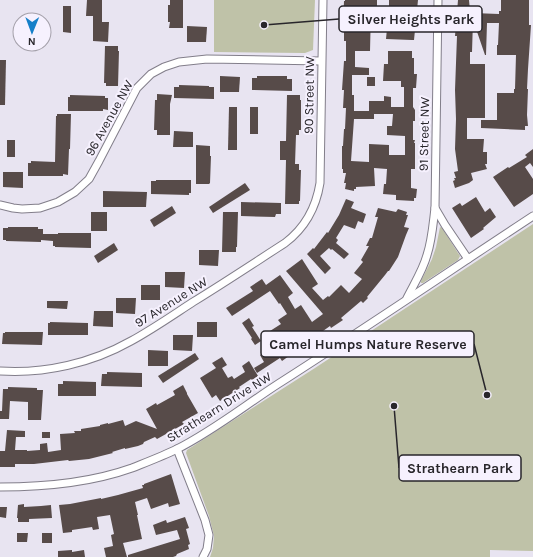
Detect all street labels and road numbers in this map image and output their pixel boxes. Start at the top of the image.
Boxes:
street label: 90 Street NW [301,56,317,134]
street label: 96 Avenue NW [82,77,136,159]
street label: 91 Street NW [416,96,432,171]
street label: 97 Avenue NW [132,273,211,330]
street label: Strathearn Drive NW [164,368,275,445]

